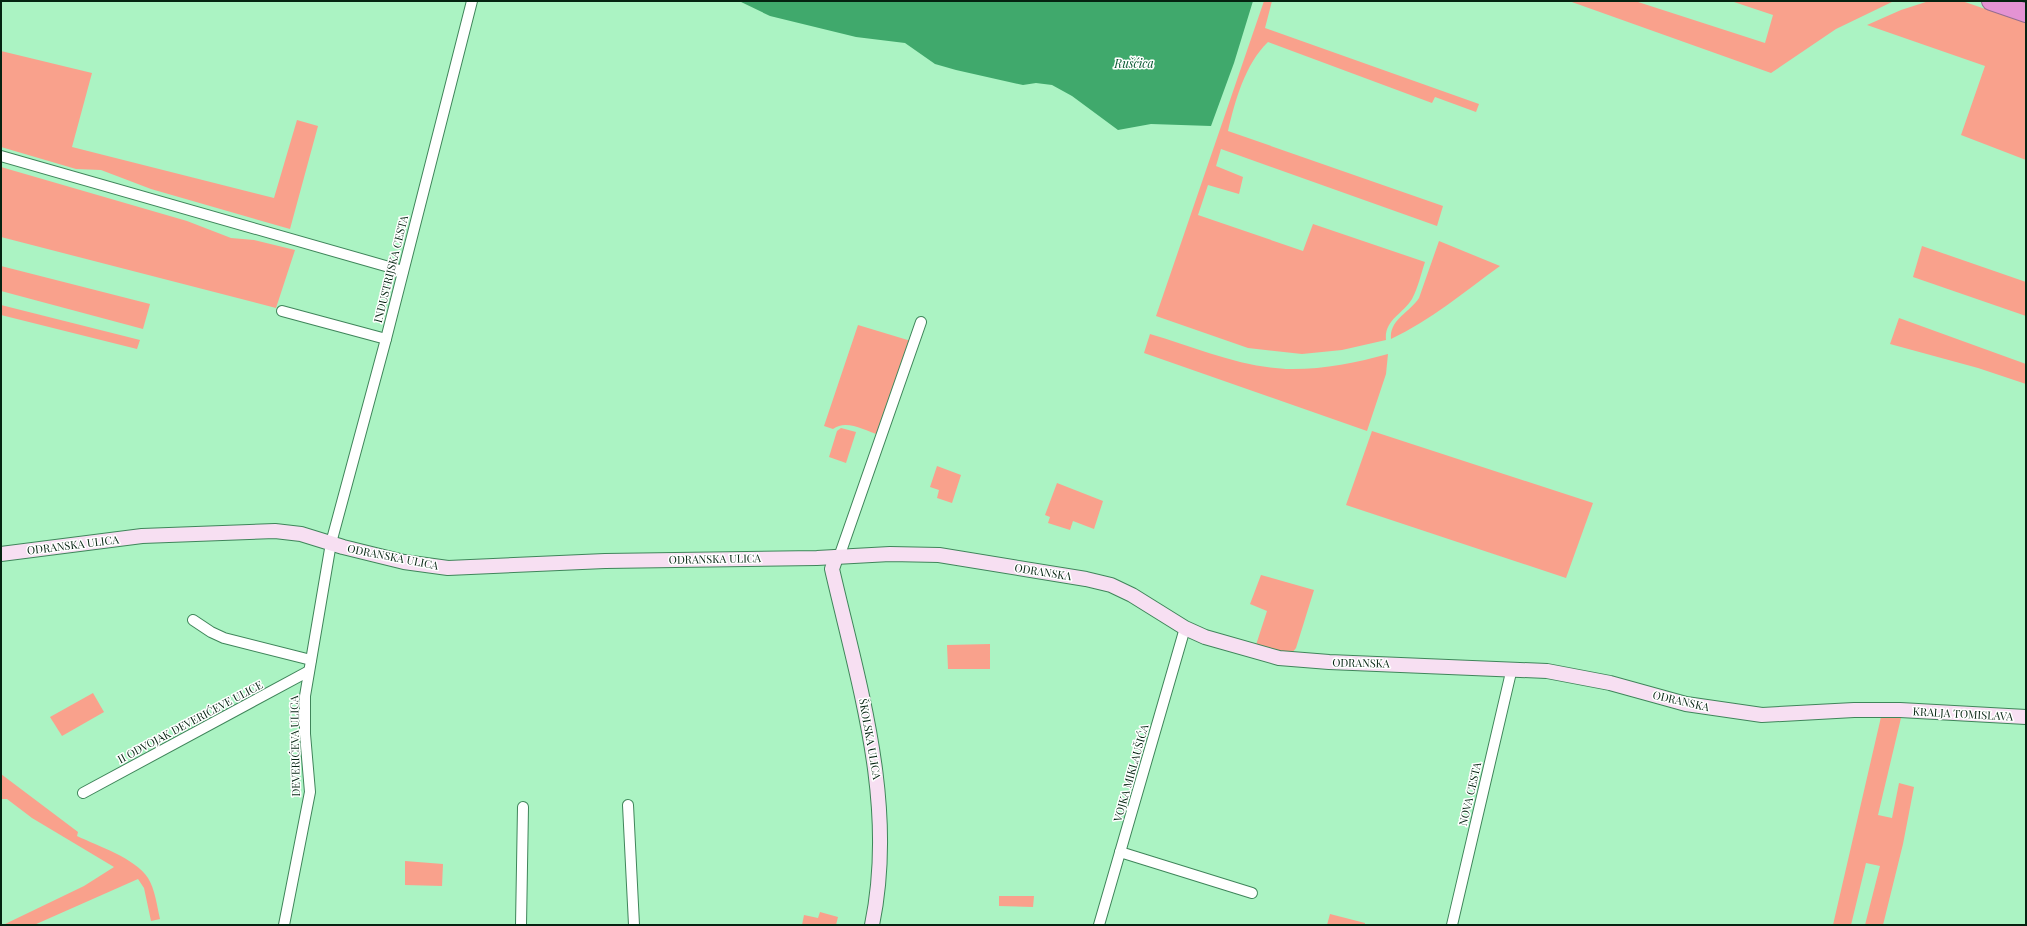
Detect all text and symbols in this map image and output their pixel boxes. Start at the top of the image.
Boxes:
water label: Rušćica [1113,55,1154,71]
street label: INDUSTRIJSKA CESTA [370,213,411,324]
street label: ODRANSKA ULICA [26,531,120,558]
street label: ODRANSKA ULICA [346,540,440,573]
street label: ODRANSKA ULICA [669,550,761,567]
street label: ODRANSKA [1013,560,1073,583]
street label: ODRANSKA [1332,654,1390,671]
street label: II ODVOJAK DEVERIĆEVE ULICE [115,677,265,766]
street label: ODRANSKA [1651,687,1711,714]
street label: DEVERIĆEVA ULICA [286,695,303,797]
street label: ŠKOLSKA ULICA [856,697,885,781]
street label: KRALJA TOMISLAVA [1912,703,2014,724]
street label: VOJKA MIKLAUŠIĆA [1109,722,1152,824]
street label: NOVA CESTA [1455,760,1484,827]

